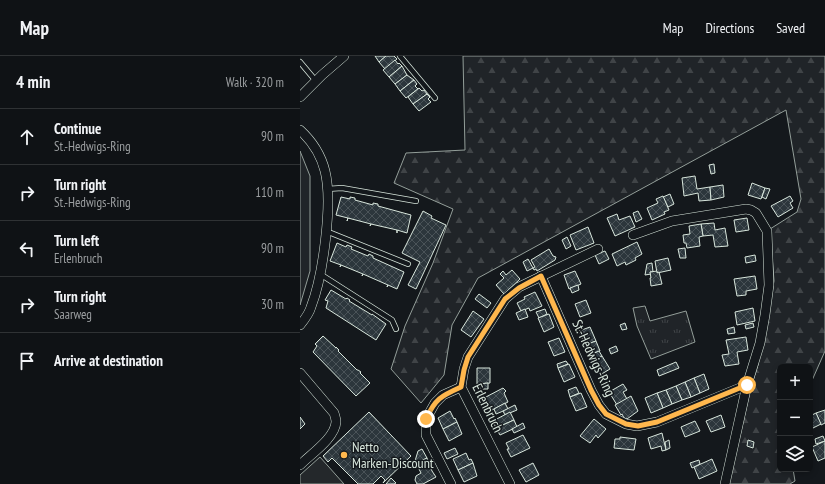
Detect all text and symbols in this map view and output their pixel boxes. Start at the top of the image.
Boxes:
text: Map [20,16,49,40]
text: Map [663,19,683,37]
text: Directions [705,19,754,37]
text: Saved [776,19,805,37]
text: 4 min [16,71,50,93]
text: Walk · 320 m [226,74,284,91]
text: Continue [54,119,101,138]
icon: ahead [16,126,38,148]
text: 90 m [261,128,284,145]
text: St.-Hedwigs-Ring [54,138,131,155]
text: Turn right [54,175,106,194]
icon: right [16,182,38,204]
text: 110 m [255,184,284,201]
text: St.-Hedwigs-Ring [54,194,131,211]
text: Turn left [54,231,99,250]
icon: left [16,238,38,260]
text: 90 m [261,240,284,257]
text: Erlenbruch [54,250,102,267]
text: Turn right [54,287,106,306]
icon: right [16,294,38,316]
text: 30 m [261,296,284,313]
text: Saarweg [54,306,92,323]
street label: St.-Hedwigs-Ring [568,317,620,399]
icon: arrive [16,350,38,372]
text: Arrive at destination [54,351,163,370]
map controls [777,364,813,472]
button: + [777,364,813,400]
route start [738,376,756,394]
street label: Erlenbruch [468,381,508,435]
button: − [777,400,813,436]
route end [417,410,435,428]
button: layers [777,436,813,472]
place label: Netto Marken-Discount [352,438,434,472]
marker: Netto Marken-Discount [339,450,349,460]

